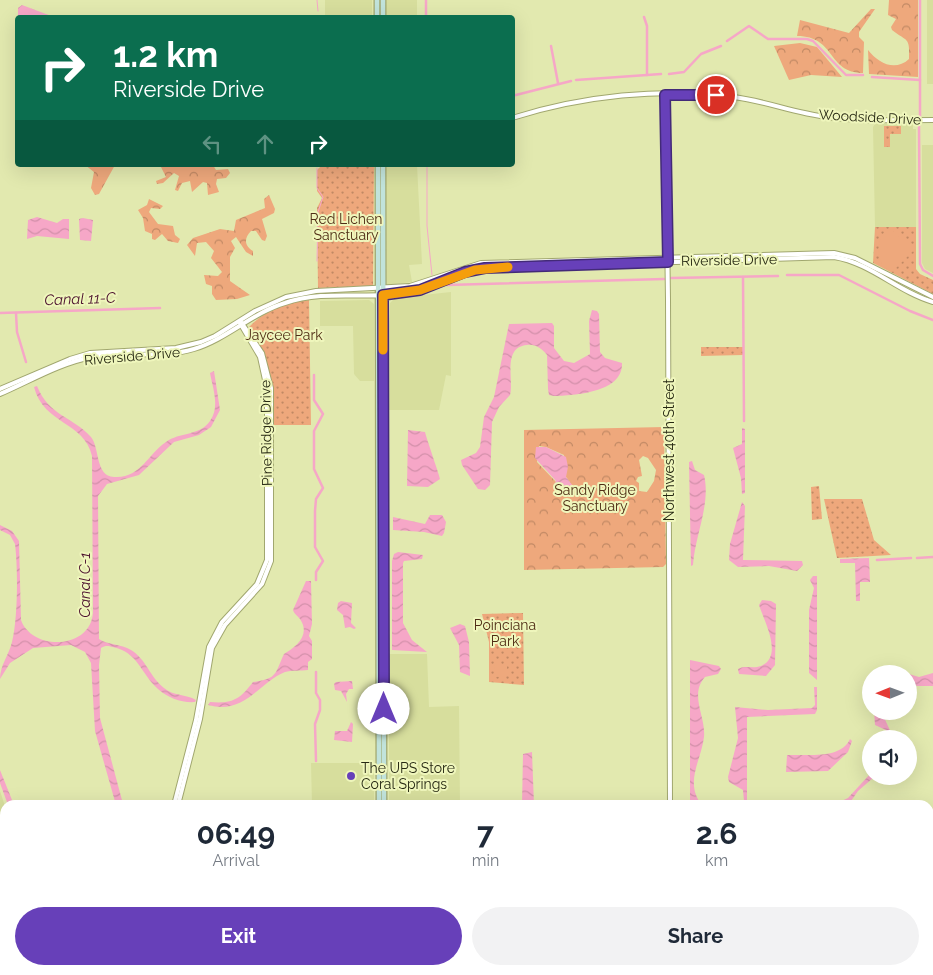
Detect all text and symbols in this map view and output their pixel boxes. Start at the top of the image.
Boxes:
text: 1.2 km [113,34,218,75]
icon: right [30,35,95,100]
pin [695,74,737,116]
text: Riverside Drive [113,76,264,102]
icon: arrive [702,81,730,109]
street label: Woodside Drive [818,106,922,128]
icon: left [198,130,226,158]
icon: ahead [251,130,279,158]
icon: right [304,130,332,158]
park label: Red Lichen Sanctuary [310,211,382,243]
street label: Riverside Drive [681,251,777,269]
water label: Canal 11-C [44,289,117,309]
park label: Jaycee Park [245,327,323,343]
street label: Riverside Drive [83,344,181,368]
street label: Northwest 40th Street [661,378,677,521]
street label: Pine Ridge Drive [257,380,275,486]
park label: Sandy Ridge Sanctuary [554,482,636,514]
water label: Canal C-1 [76,552,94,618]
park label: Poinciana Park [474,617,536,649]
north arrow [862,665,918,720]
map controls [862,665,917,785]
position arrow [357,682,409,734]
button: sound [862,730,917,785]
place label: The UPS Store Coral Springs [361,760,455,792]
marker: The UPS Store Coral Springs [345,770,357,782]
text: 06:49 [196,816,275,851]
text: 7 [477,816,494,851]
text: 2.6 [696,816,738,851]
text: Arrival [212,851,259,870]
text: min [472,851,499,870]
text: km [705,851,728,870]
button: Exit [15,907,462,965]
button: Share [472,907,919,965]

